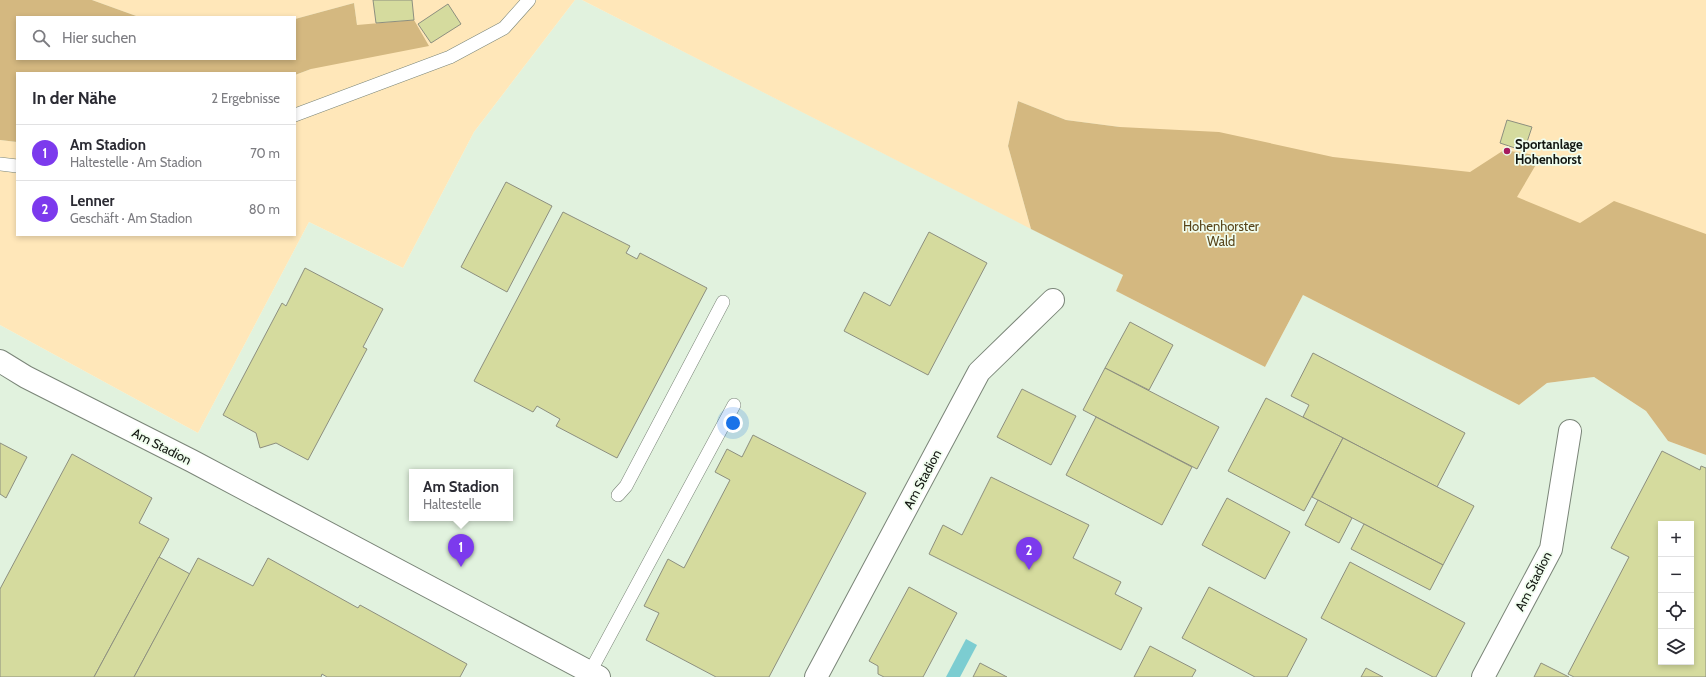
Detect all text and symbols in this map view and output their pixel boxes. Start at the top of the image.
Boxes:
search box [16,16,296,60]
icon: search [30,27,52,49]
text: Hier suchen [62,29,137,47]
text: In der Nähe [32,88,116,108]
text: 2 Ergebnisse [211,90,280,106]
text: Am Stadion [70,136,146,154]
place label: Sportanlage Hohenhorst [1515,136,1583,167]
text: 1 [43,145,47,161]
text: 70 m [250,145,280,161]
marker: Sportanlage Hohenhorst [1502,146,1512,156]
text: Haltestelle · Am Stadion [70,154,202,170]
text: Lenner [70,192,114,210]
text: 2 [42,201,48,217]
text: 80 m [249,201,280,217]
text: Geschäft · Am Stadion [70,210,192,226]
park label: Hohenhorster Wald [1183,218,1260,249]
your location [723,413,743,433]
street label: Am Stadion [130,424,194,468]
street label: Am Stadion [900,447,944,511]
popup [409,469,513,521]
text: Am Stadion [423,478,499,496]
text: Haltestelle [423,496,481,512]
map controls [1658,521,1694,665]
button: + [1658,521,1694,557]
pin: 1 [448,534,474,567]
pin: 2 [1016,537,1042,570]
street label: Am Stadion [1511,549,1555,613]
button: − [1658,557,1694,593]
button: locate [1658,593,1694,629]
button: layers [1658,629,1694,665]

